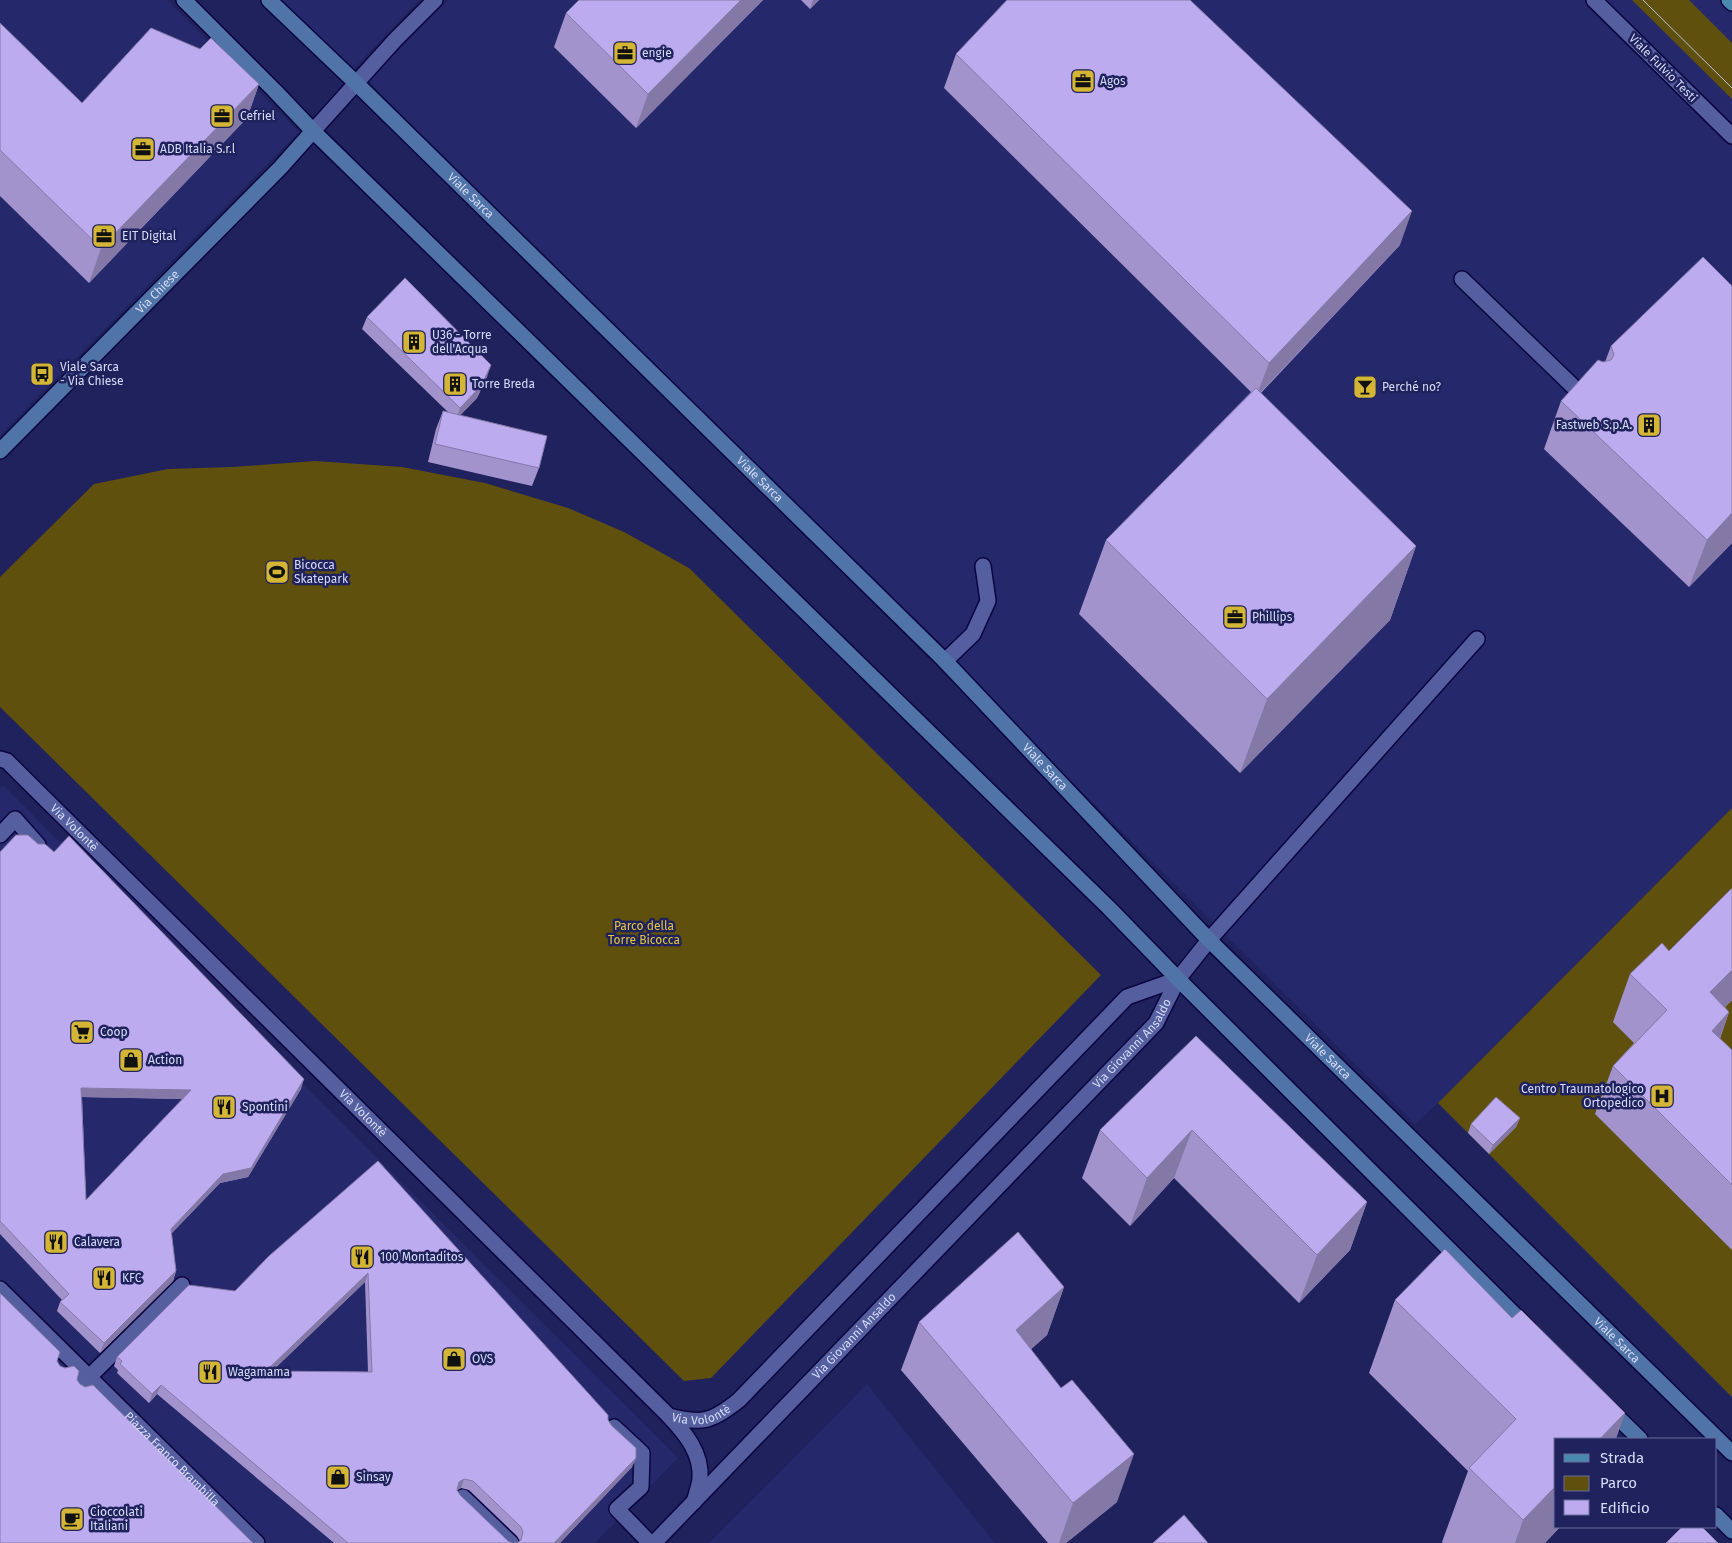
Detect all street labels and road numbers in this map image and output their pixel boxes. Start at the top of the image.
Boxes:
street label: Viale Fulvio Testi [1626,31,1700,105]
street label: Viale Sarca [445,170,497,221]
street label: Via Chiese [133,267,182,316]
street label: Viale Sarca [734,454,786,505]
street label: Viale Sarca [1020,740,1070,793]
street label: Via Volontè [47,801,101,854]
street label: Via Giovanni Ansaldo [1090,996,1174,1091]
street label: Viale Sarca [1302,1031,1354,1082]
street label: Via Volontè [336,1087,390,1140]
street label: Via Giovanni Ansaldo [809,1290,899,1382]
street label: Viale Sarca [1591,1314,1643,1366]
street label: Via Volontè [670,1402,733,1428]
street label: Piazza Franco Brambilla [122,1409,223,1509]

